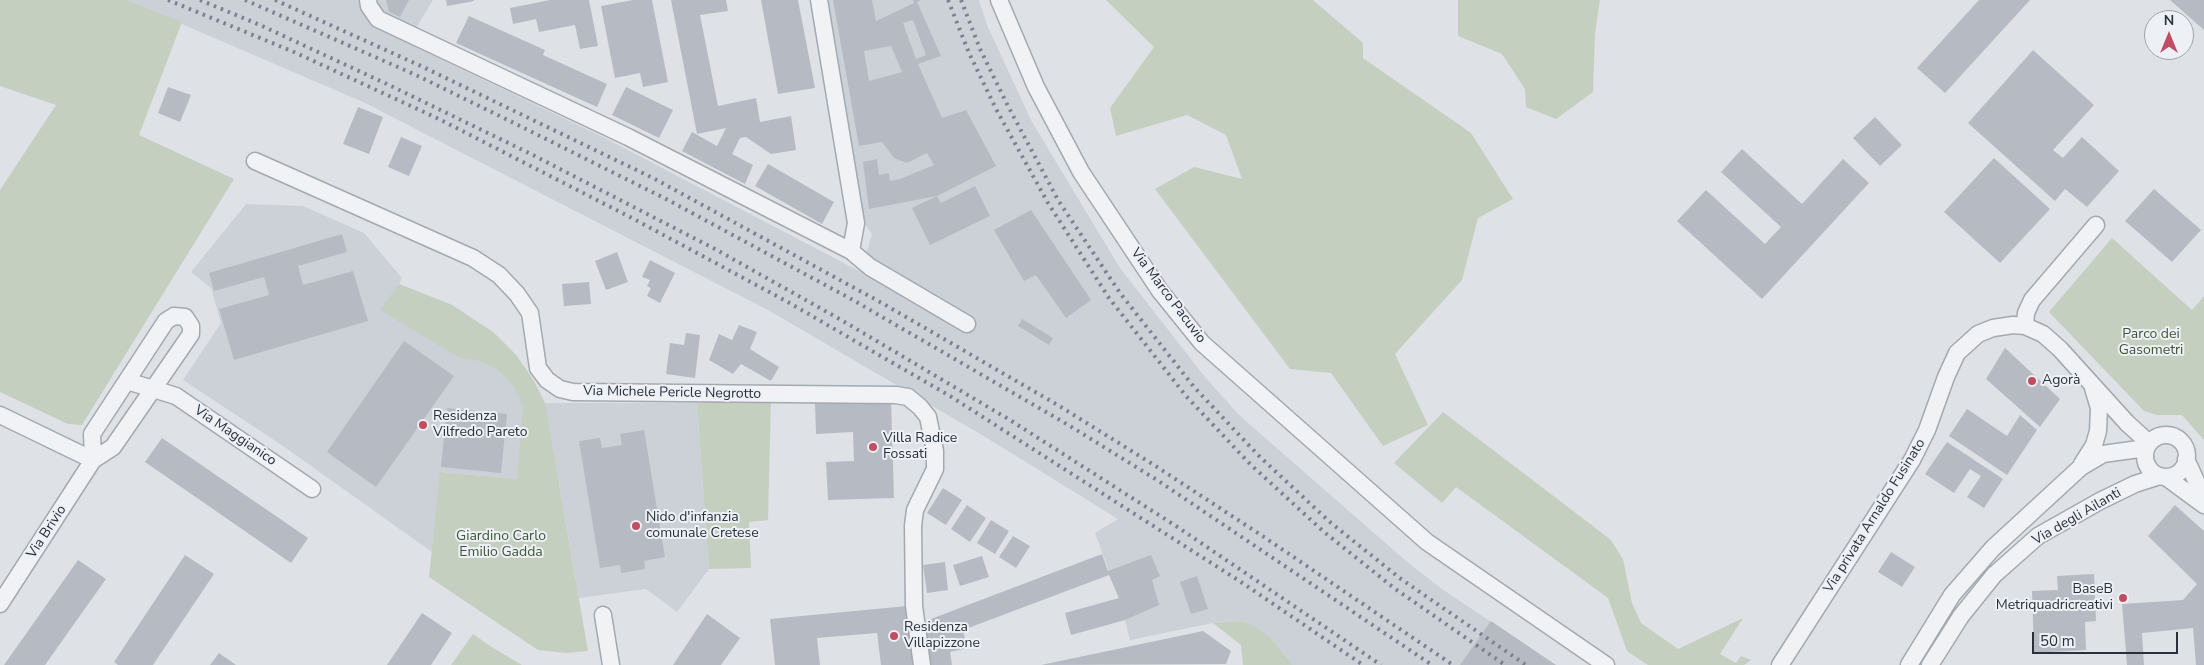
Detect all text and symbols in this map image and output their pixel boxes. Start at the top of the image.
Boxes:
north arrow [2144,10,2194,60]
text: N [2164,11,2174,30]
street label: Via Marco Pacuvio [1127,245,1209,347]
park label: Parco dei Gasometri [2119,327,2183,360]
place label: Agorà [2042,373,2080,389]
marker: Agorà [2026,375,2038,387]
street label: Via Michele Pericle Negrotto [583,383,761,403]
street label: Via Maggianico [191,402,279,470]
place label: Residenza Vilfredo Pareto [433,409,527,442]
marker: Residenza Vilfredo Pareto [417,419,429,431]
place label: Villa Radice Fossati [883,431,957,464]
street label: Via privata Arnaldo Fusinato [1821,436,1929,596]
marker: Villa Radice Fossati [867,441,879,453]
street label: Via degli Ailanti [2030,485,2124,549]
street label: Via Brivio [24,502,70,562]
place label: Nido d'infanzia comunale Cretese [646,510,759,542]
marker: Nido d'infanzia comunale Cretese [630,520,642,532]
park label: Giardino Carlo Emilio Gadda [456,529,546,562]
place label: BaseB Metriquadricreativi [1996,582,2113,614]
marker: BaseB Metriquadricreativi [2117,592,2129,604]
place label: Residenza Villapizzone [904,620,980,652]
scale bar [2034,622,2180,654]
marker: Residenza Villapizzone [888,630,900,642]
text: 50 m [2040,631,2075,651]

